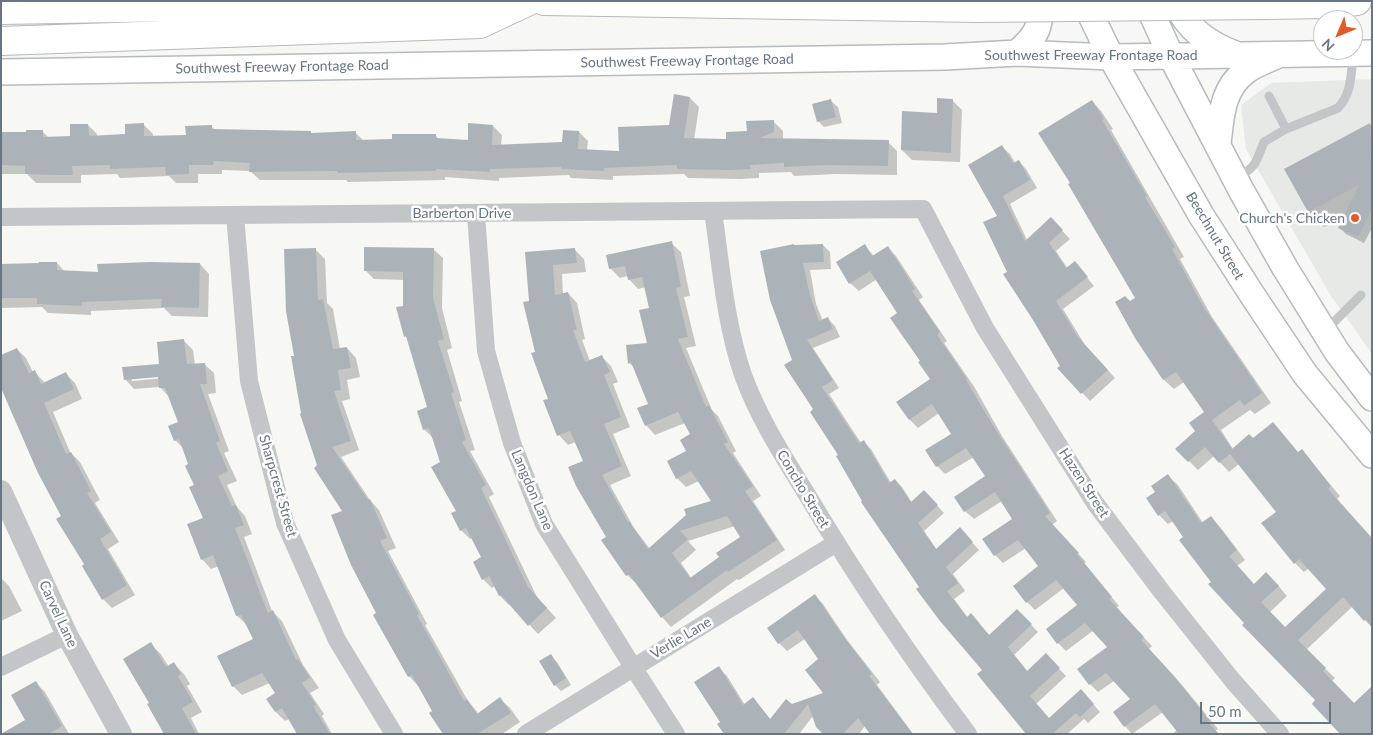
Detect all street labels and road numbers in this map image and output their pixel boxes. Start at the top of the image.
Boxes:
street label: Southwest Freeway Frontage Road [984,47,1198,63]
street label: Southwest Freeway Frontage Road [580,51,794,71]
street label: Southwest Freeway Frontage Road [175,57,389,77]
street label: Beechnut Street [1182,189,1248,283]
street label: Barberton Drive [412,205,512,221]
street label: Sharpcrest Street [255,433,301,539]
street label: Hazen Street [1055,445,1113,521]
street label: Langdon Lane [508,447,556,533]
street label: Concho Street [773,447,833,531]
street label: Carvel Lane [35,578,81,650]
street label: Verlie Lane [648,613,714,663]

